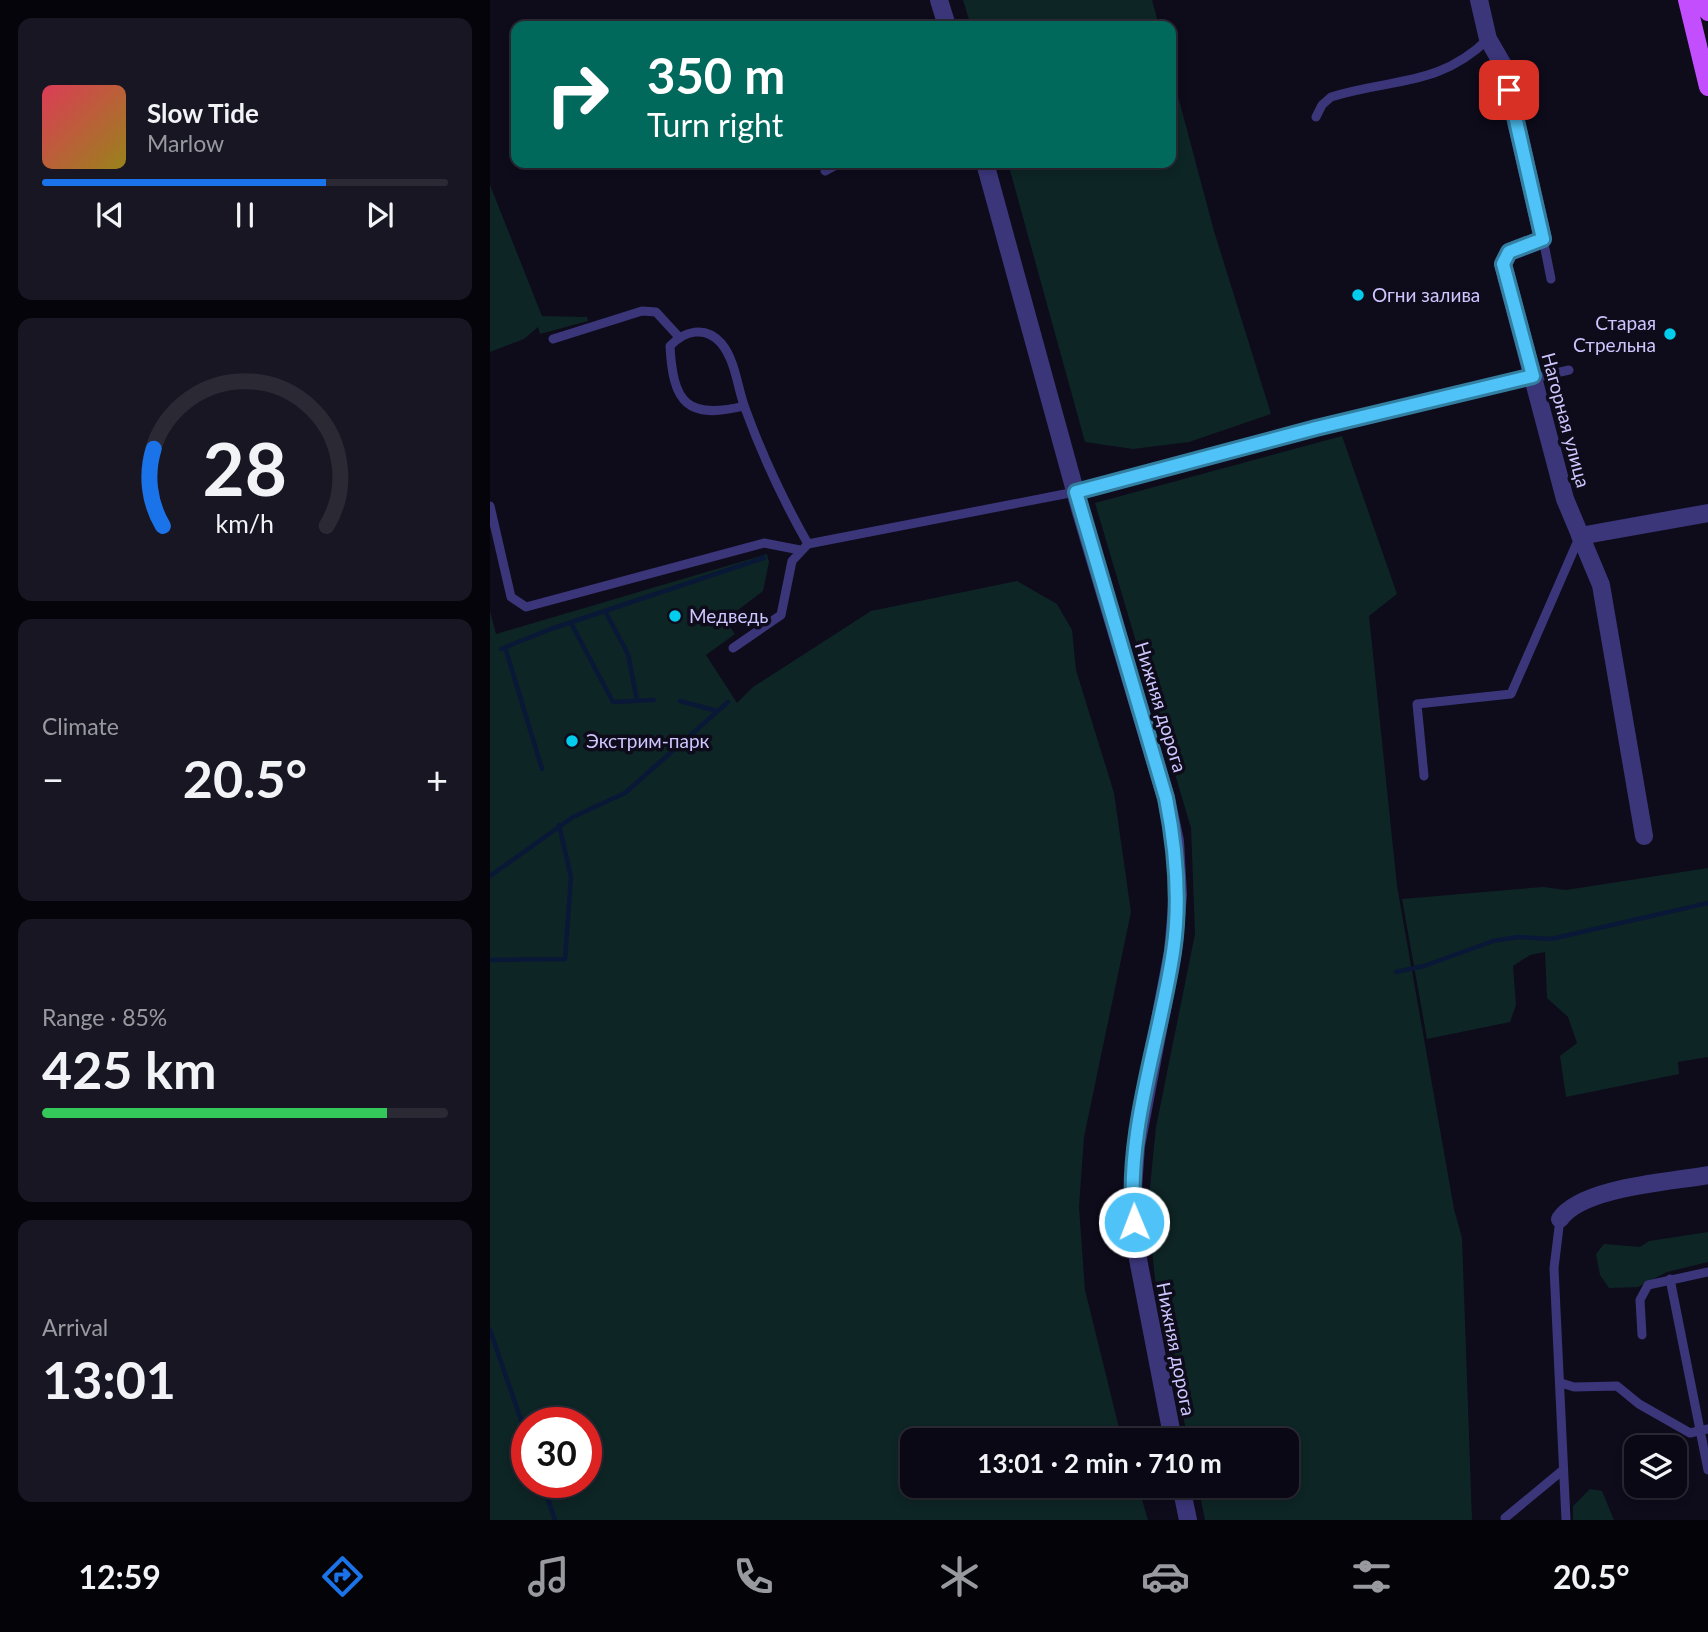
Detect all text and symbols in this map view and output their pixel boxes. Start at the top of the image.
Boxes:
text: 350 m [647,46,785,104]
icon: right [532,49,623,140]
pin [1479,60,1539,120]
icon: arrive [1490,71,1528,109]
text: Slow Tide [147,97,259,129]
text: Turn right [647,105,783,144]
text: Marlow [147,129,224,157]
icon: previous [91,196,129,234]
icon: pause [226,196,264,234]
icon: next [361,196,399,234]
place label: Огни залива [1372,283,1480,306]
marker: Огни залива [1350,287,1366,303]
place label: Старая Стрельна [1573,311,1656,356]
marker: Старая Стрельна [1662,326,1678,342]
street label: Нагорная улица [1537,350,1596,490]
text: 28 [203,424,287,512]
text: km/h [216,507,274,537]
place label: Медведь [689,604,768,627]
marker: Медведь [667,608,683,624]
street label: Нижняя дорога [1131,639,1192,775]
text: Climate [42,712,119,740]
place label: Экстрим-парк [586,729,710,752]
marker: Экстрим-парк [564,733,580,749]
text: 20.5° [183,747,307,809]
text: − [42,756,64,802]
text: + [426,756,448,802]
text: Range · 85% [42,1003,167,1031]
text: 425 km [42,1038,216,1100]
position arrow [1097,1185,1171,1259]
street label: Нижняя дорога [1152,1280,1201,1418]
text: Arrival [42,1313,108,1341]
text: 13:01 [42,1348,176,1410]
speed limit sign: 30 [511,1407,602,1498]
map controls [1624,1435,1687,1498]
button: layers [1624,1435,1687,1498]
text: 13:01 · 2 min · 710 m [977,1447,1222,1479]
icon: directions [318,1552,367,1601]
icon: music [524,1552,573,1601]
icon: phone [729,1552,778,1601]
icon: climate [935,1552,984,1601]
icon: car [1141,1552,1190,1601]
icon: filters [1347,1552,1396,1601]
text: 12:59 [78,1557,161,1596]
text: 20.5° [1553,1557,1630,1596]

